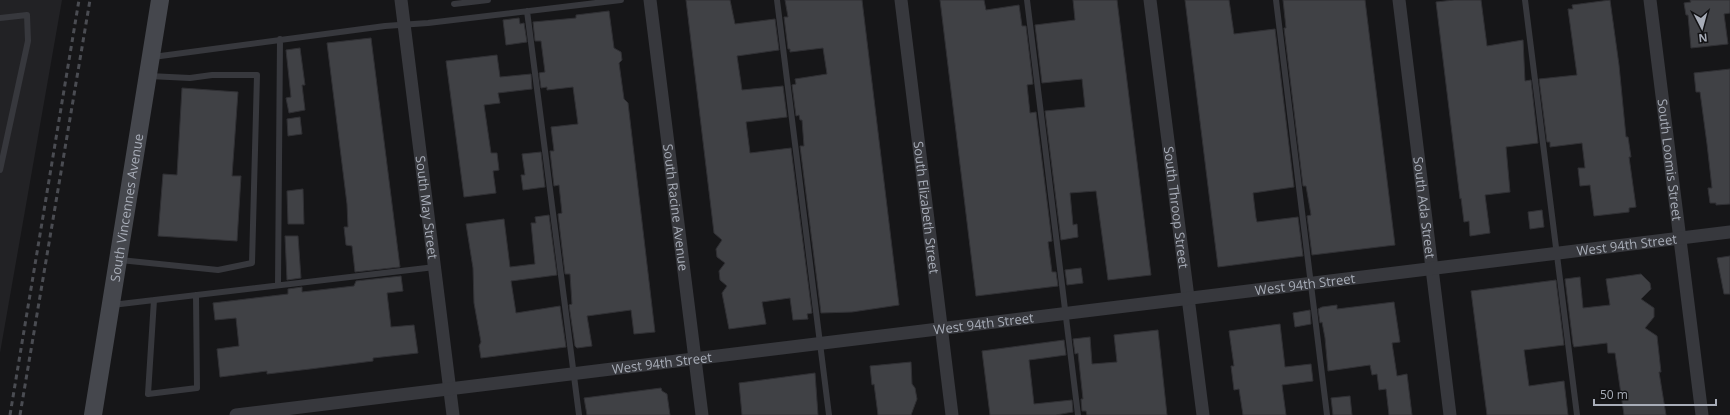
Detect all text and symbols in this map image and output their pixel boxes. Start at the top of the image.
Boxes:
north arrow [1682,8,1722,48]
text: N [1698,31,1708,46]
street label: South Loomis Street [1653,98,1687,222]
street label: South Vincennes Avenue [106,132,147,283]
street label: South Elizabeth Street [909,140,944,275]
street label: South Racine Avenue [659,143,693,272]
street label: South Throop Street [1160,145,1193,270]
street label: South May Street [412,155,442,261]
street label: South Ada Street [1409,156,1440,260]
street label: West 94th Street [1575,230,1678,260]
street label: West 94th Street [1254,269,1357,299]
street label: West 94th Street [932,308,1035,339]
street label: West 94th Street [611,348,713,378]
scale bar [1594,381,1716,407]
text: 50 m [1600,386,1628,403]

